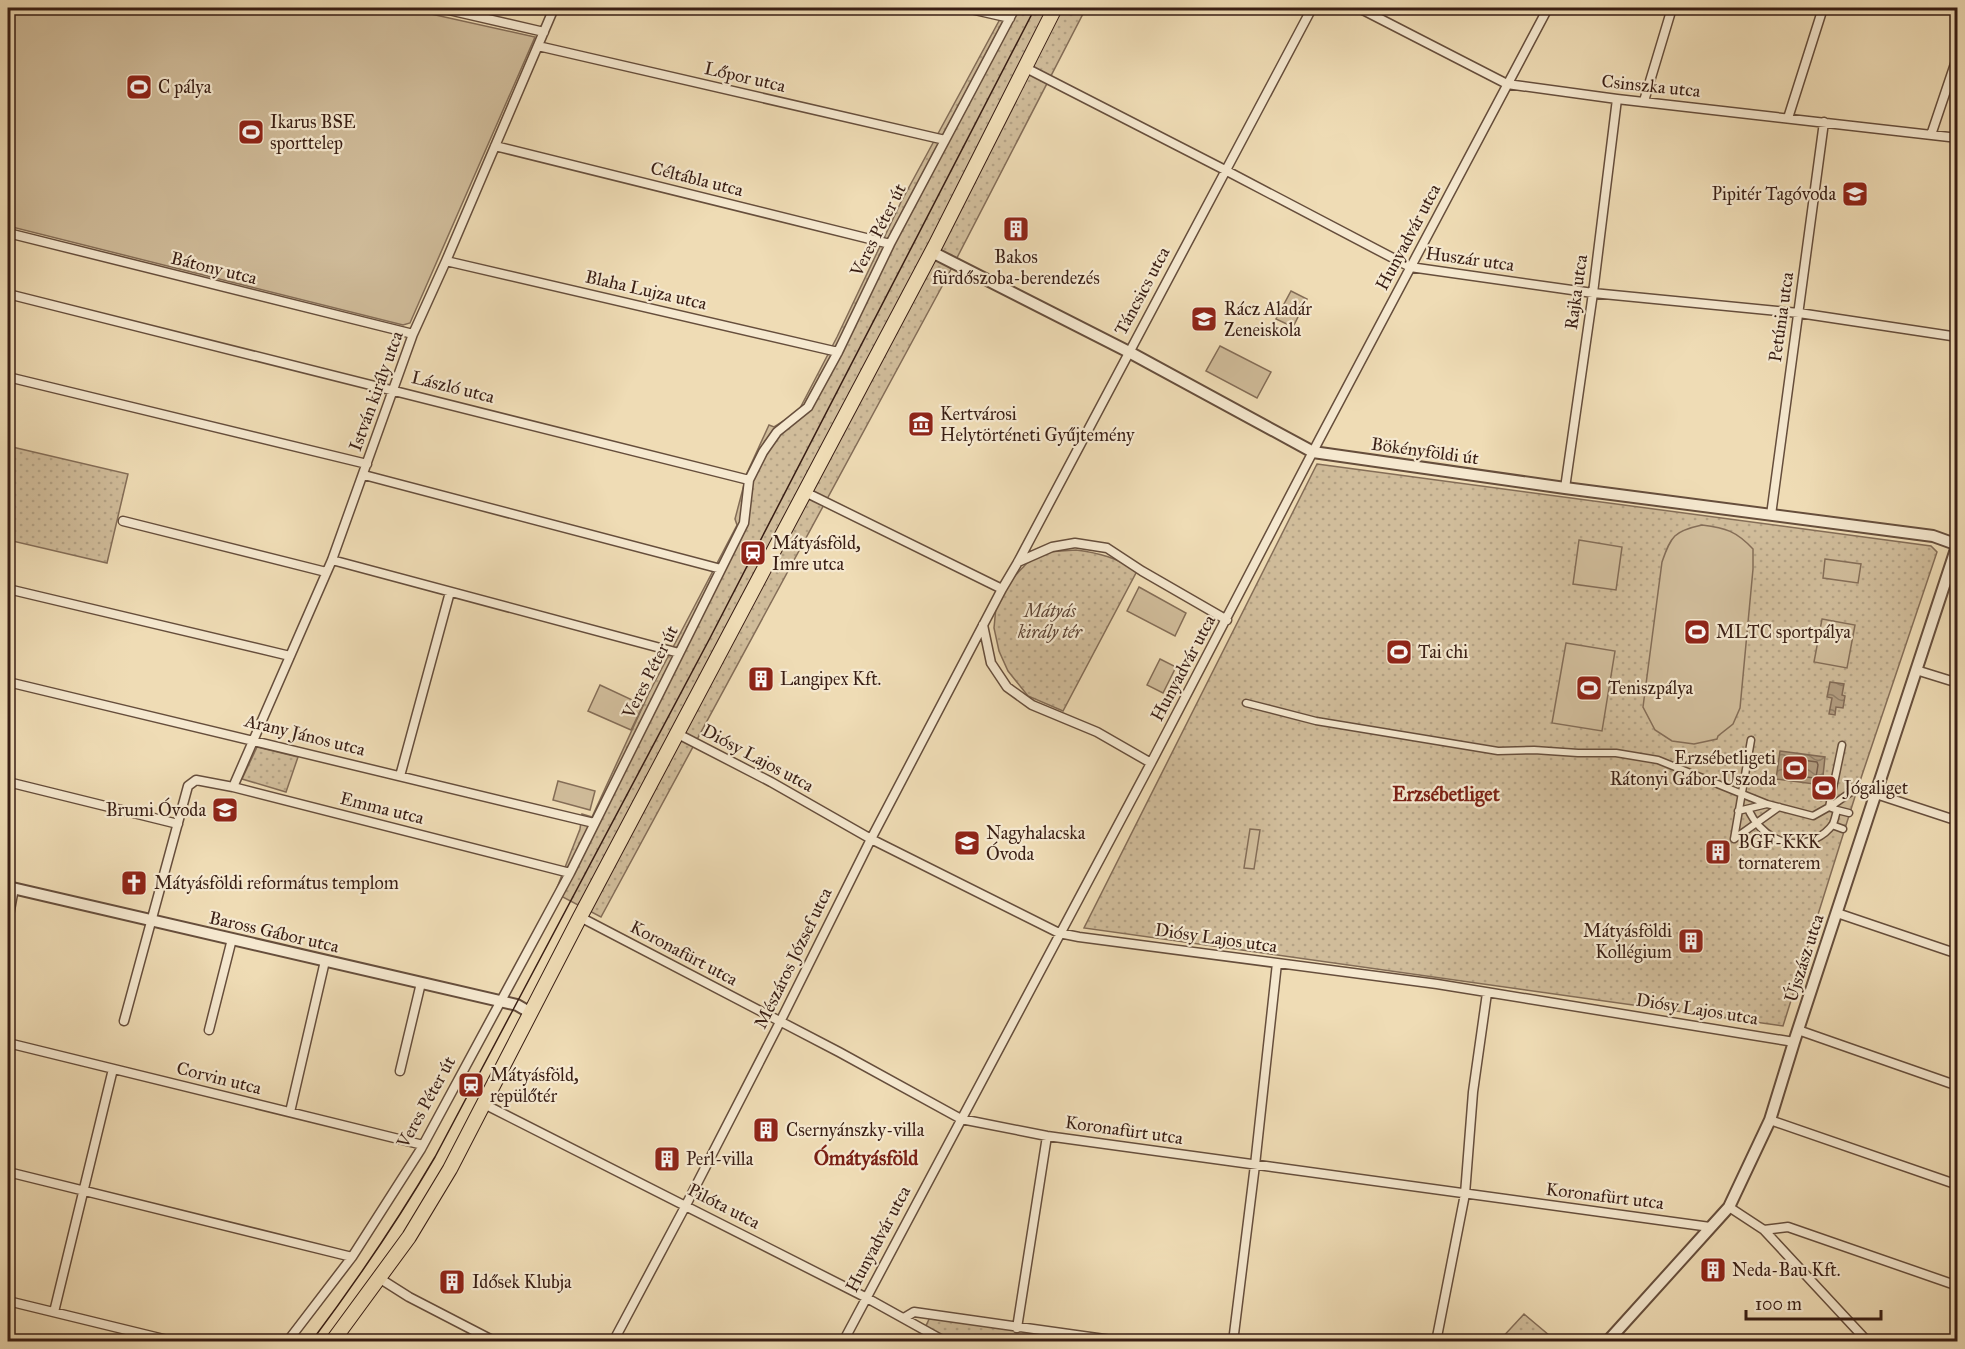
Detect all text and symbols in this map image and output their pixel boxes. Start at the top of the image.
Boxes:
street label: Lőpor utca [702,57,788,97]
street label: Csinszka utca [1600,70,1702,102]
sports icon: C pálya [124,72,154,102]
place label: C pálya [158,76,212,98]
place label: Ikarus BSE sporttelep [270,111,356,154]
sports icon: Ikarus BSE sporttelep [236,117,266,147]
street label: Céltábla utca [648,157,746,201]
street label: Veres Péter út [845,179,911,281]
school or university icon: Pipitér Tagóvoda [1840,179,1870,209]
street label: Hunyadvár utca [1371,180,1445,294]
place label: Pipitér Tagóvoda [1712,183,1836,206]
building icon: Bakos fürdőszoba-berendezés [1001,214,1031,244]
street label: Huszár utca [1424,242,1516,276]
street label: Táncsics utca [1110,243,1175,339]
place label: Bakos fürdőszoba-berendezés [932,246,1100,289]
street label: Bátony utca [169,247,260,289]
street label: Rajka utca [1560,253,1592,331]
street label: Blaha Lujza utca [583,265,709,315]
street label: Petúnia utca [1764,270,1798,363]
place label: Rácz Aladár Zeneiskola [1224,298,1312,341]
school or university icon: Rácz Aladár Zeneiskola [1189,304,1219,334]
street label: István király utca [344,328,408,454]
street label: László utca [409,366,497,408]
place label: Kertvárosi Helytörténeti Gyűjtemény [940,403,1135,446]
museum icon: Kertvárosi Helytörténeti Gyűjtemény [906,409,936,439]
street label: Bökényföldi út [1370,433,1481,470]
place label: Mátyásföld, Imre utca [772,532,861,575]
station icon: Mátyásföld, Imre utca [738,538,768,568]
park label: Mátyás király tér [1017,600,1083,643]
street label: Hunyadvár utca [1146,611,1220,725]
sports icon: MLTC sportpálya [1682,617,1712,647]
street label: Veres Péter út [617,621,683,723]
place label: MLTC sportpálya [1716,621,1851,643]
sports icon: Tai chi [1384,637,1414,667]
place label: Tai chi [1418,641,1468,663]
building icon: Langipex Kft. [746,664,776,694]
place label: Langipex Kft. [780,668,881,691]
sports icon: Teniszpálya [1574,673,1604,703]
place label: Teniszpálya [1608,677,1694,699]
street label: Arany János utca [241,709,368,762]
street label: Diósy Lajos utca [698,719,818,797]
place label: Erzsébetligeti Rátonyi Gábor Uszoda [1610,747,1776,790]
sports icon: Erzsébetligeti Rátonyi Gábor Uszoda [1780,753,1810,783]
sports icon: Jógaliget [1809,773,1839,803]
place label: Jógaliget [1842,777,1909,800]
district label: Erzsébetliget [1392,782,1501,807]
street label: Emma utca [338,787,427,829]
school or university icon: Brumi Óvoda [210,795,240,825]
place label: Brumi Óvoda [106,797,206,821]
place label: Nagyhalacska Óvoda [986,822,1086,865]
school or university icon: Nagyhalacska Óvoda [952,828,982,858]
place label: BGF-KKK tornaterem [1738,831,1822,874]
building icon: BGF-KKK tornaterem [1703,837,1733,867]
church icon: Mátyásföldi református templom [119,868,149,898]
place label: Mátyásföldi református templom [154,872,399,894]
street label: Mészáros József utca [749,883,838,1033]
street label: Baross Gábor utca [207,906,342,958]
street label: Újszász utca [1778,910,1829,1005]
street label: Koronafürt utca [626,915,742,991]
street label: Diósy Lajos utca [1153,919,1279,958]
place label: Mátyásföldi Kollégium [1583,920,1672,964]
building icon: Mátyásföldi Kollégium [1676,926,1706,956]
street label: Diósy Lajos utca [1634,988,1760,1030]
street label: Veres Péter út [391,1052,460,1152]
street label: Corvin utca [174,1057,264,1099]
place label: Mátyásföld, repülőtér [490,1064,579,1107]
station icon: Mátyásföld, repülőtér [456,1070,486,1100]
street label: Koronafürt utca [1064,1111,1185,1149]
building icon: Csernyánszky-villa [751,1115,781,1145]
place label: Csernyánszky-villa [786,1119,925,1141]
building icon: Perl-villa [652,1144,682,1174]
district label: Ómátyásföld [814,1144,919,1171]
place label: Perl-villa [686,1148,754,1170]
street label: Pilóta utca [684,1178,764,1234]
street label: Koronafürt utca [1545,1178,1666,1214]
street label: Hunyadvár utca [841,1182,915,1296]
building icon: Neda-Bau Kft. [1698,1255,1728,1285]
place label: Neda-Bau Kft. [1732,1259,1840,1281]
building icon: Idősek Klubja [437,1267,467,1297]
place label: Idősek Klubja [472,1271,572,1293]
scale bar [1746,1283,1881,1321]
text: 100 m [1755,1293,1802,1315]

